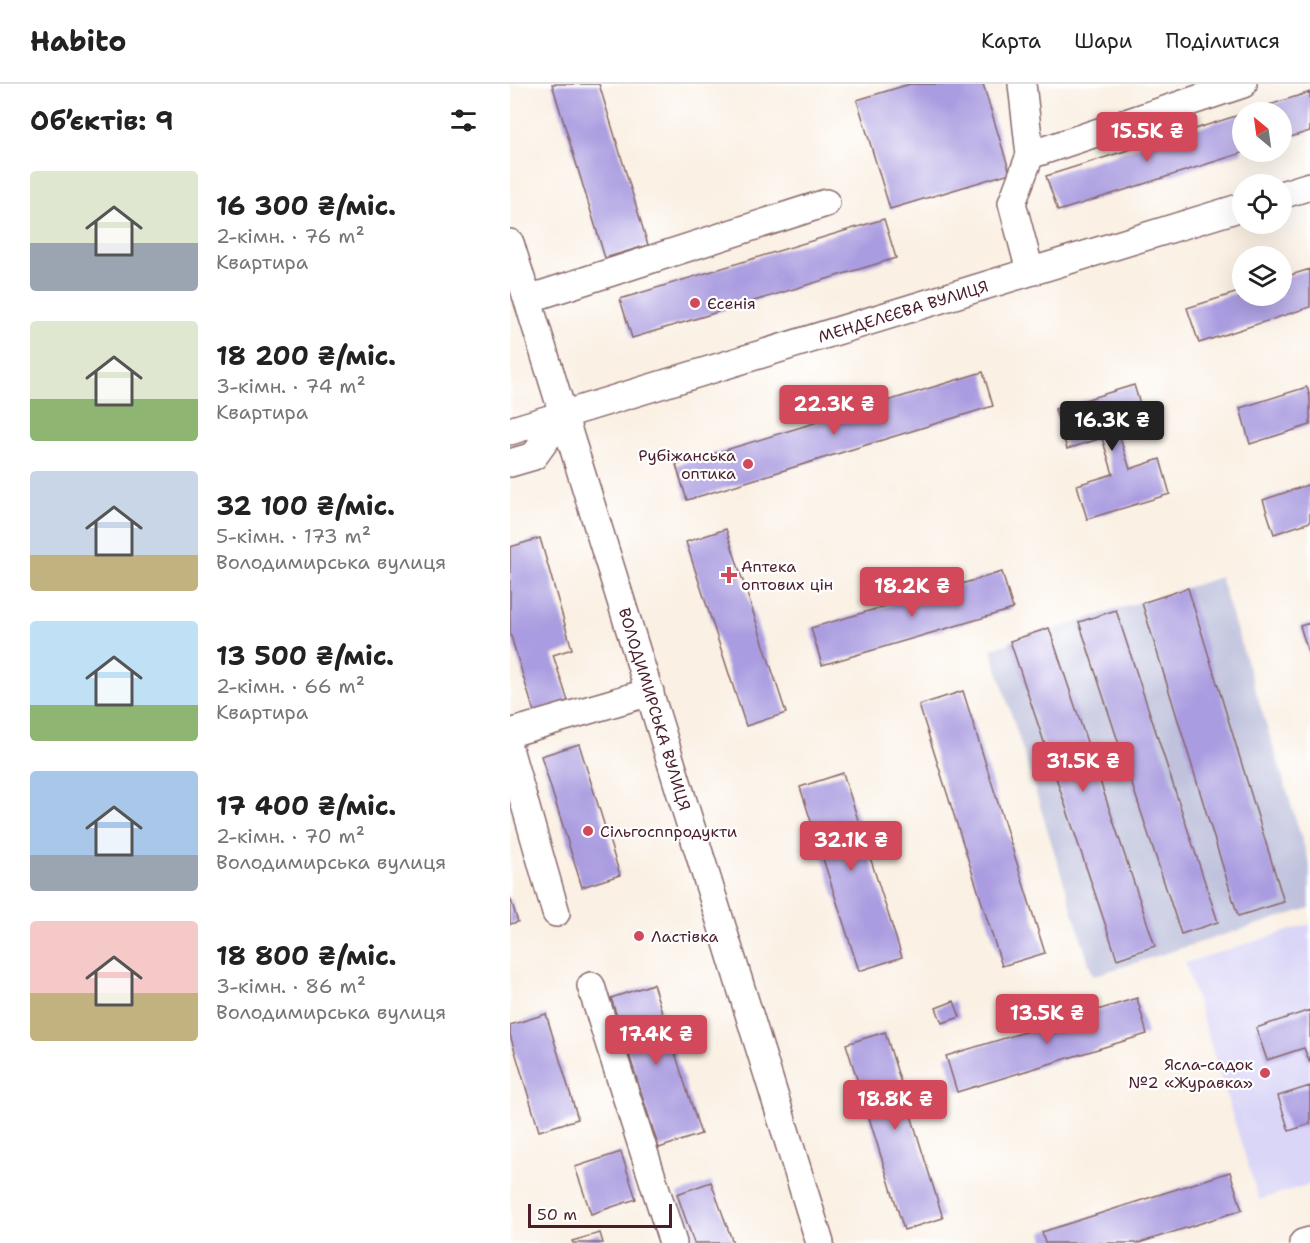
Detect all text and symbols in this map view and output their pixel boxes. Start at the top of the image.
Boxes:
text: Habito [30,22,126,60]
text: Карта [981,27,1041,55]
text: Шари [1074,27,1132,55]
text: Поділитися [1165,27,1280,55]
north arrow [1232,102,1292,162]
map controls [1232,102,1292,306]
text: Об’єктів: 9 [30,103,173,138]
icon: filters [447,104,480,137]
pin: 15.5K ₴ [1092,112,1202,163]
text: 15.5K ₴ [1110,118,1184,144]
button: locate [1232,174,1292,234]
text: 16 300 ₴/міс. [216,188,396,223]
icon: home [78,195,150,267]
text: 2-кімн. · 76 m² [216,223,365,249]
button: layers [1232,246,1292,306]
text: Квартира [216,249,308,275]
street label: МЕНДЕЛЄЄВА ВУЛИЦЯ [815,276,991,347]
place label: Єсенія [707,293,756,314]
marker: Єсенія [688,296,702,310]
text: 18 200 ₴/міс. [216,338,396,373]
icon: home [78,345,150,417]
text: 3-кімн. · 74 m² [216,373,366,399]
pin: 22.3K ₴ [779,385,889,436]
text: 22.3K ₴ [793,391,875,417]
text: Квартира [216,399,308,425]
pin: 16.3K ₴ [1057,401,1167,452]
text: 16.3K ₴ [1074,407,1150,433]
place label: Рубіжанська оптика [638,445,736,484]
marker: Рубіжанська оптика [741,457,755,471]
text: 32 100 ₴/міс. [216,488,395,523]
icon: home [78,495,150,567]
text: 5-кімн. · 173 m² [216,523,371,549]
text: Володимирська вулиця [216,549,446,575]
place label: Аптека оптових цін [741,556,833,595]
pin: 18.2K ₴ [857,567,967,618]
marker: Аптека оптових цін [722,568,736,582]
text: 18.2K ₴ [874,573,950,599]
street label: ВОЛОДИМИРСЬКА ВУЛИЦЯ [614,605,695,813]
text: 13 500 ₴/міс. [216,638,394,673]
icon: home [78,645,150,717]
text: 2-кімн. · 66 m² [216,673,365,699]
text: Квартира [216,699,308,725]
pin: 31.5K ₴ [1028,742,1138,793]
text: 31.5K ₴ [1046,748,1120,774]
text: 17 400 ₴/міс. [216,788,396,823]
icon: home [78,795,150,867]
place label: Сільгосппродукти [600,821,737,842]
pin: 32.1K ₴ [796,821,906,872]
text: 2-кімн. · 70 m² [216,823,365,849]
marker: Сільгосппродукти [581,824,595,838]
text: 32.1K ₴ [814,827,888,853]
text: Володимирська вулиця [216,849,446,875]
place label: Ластівка [651,926,719,947]
marker: Ластівка [632,929,646,943]
text: 18 800 ₴/міс. [216,938,396,973]
icon: home [78,945,150,1017]
text: 3-кімн. · 86 m² [216,973,366,999]
pin: 13.5K ₴ [992,994,1102,1045]
text: Володимирська вулиця [216,999,446,1025]
text: 13.5K ₴ [1010,1000,1084,1026]
pin: 17.4K ₴ [601,1015,711,1066]
text: 17.4K ₴ [619,1021,693,1047]
place label: Ясла-садок №2 «Журавка» [1128,1054,1253,1093]
marker: Ясла-садок №2 «Журавка» [1258,1066,1272,1080]
pin: 18.8K ₴ [840,1080,950,1131]
text: 18.8K ₴ [857,1086,933,1112]
scale bar [528,1201,672,1228]
text: 50 m [537,1204,577,1225]

